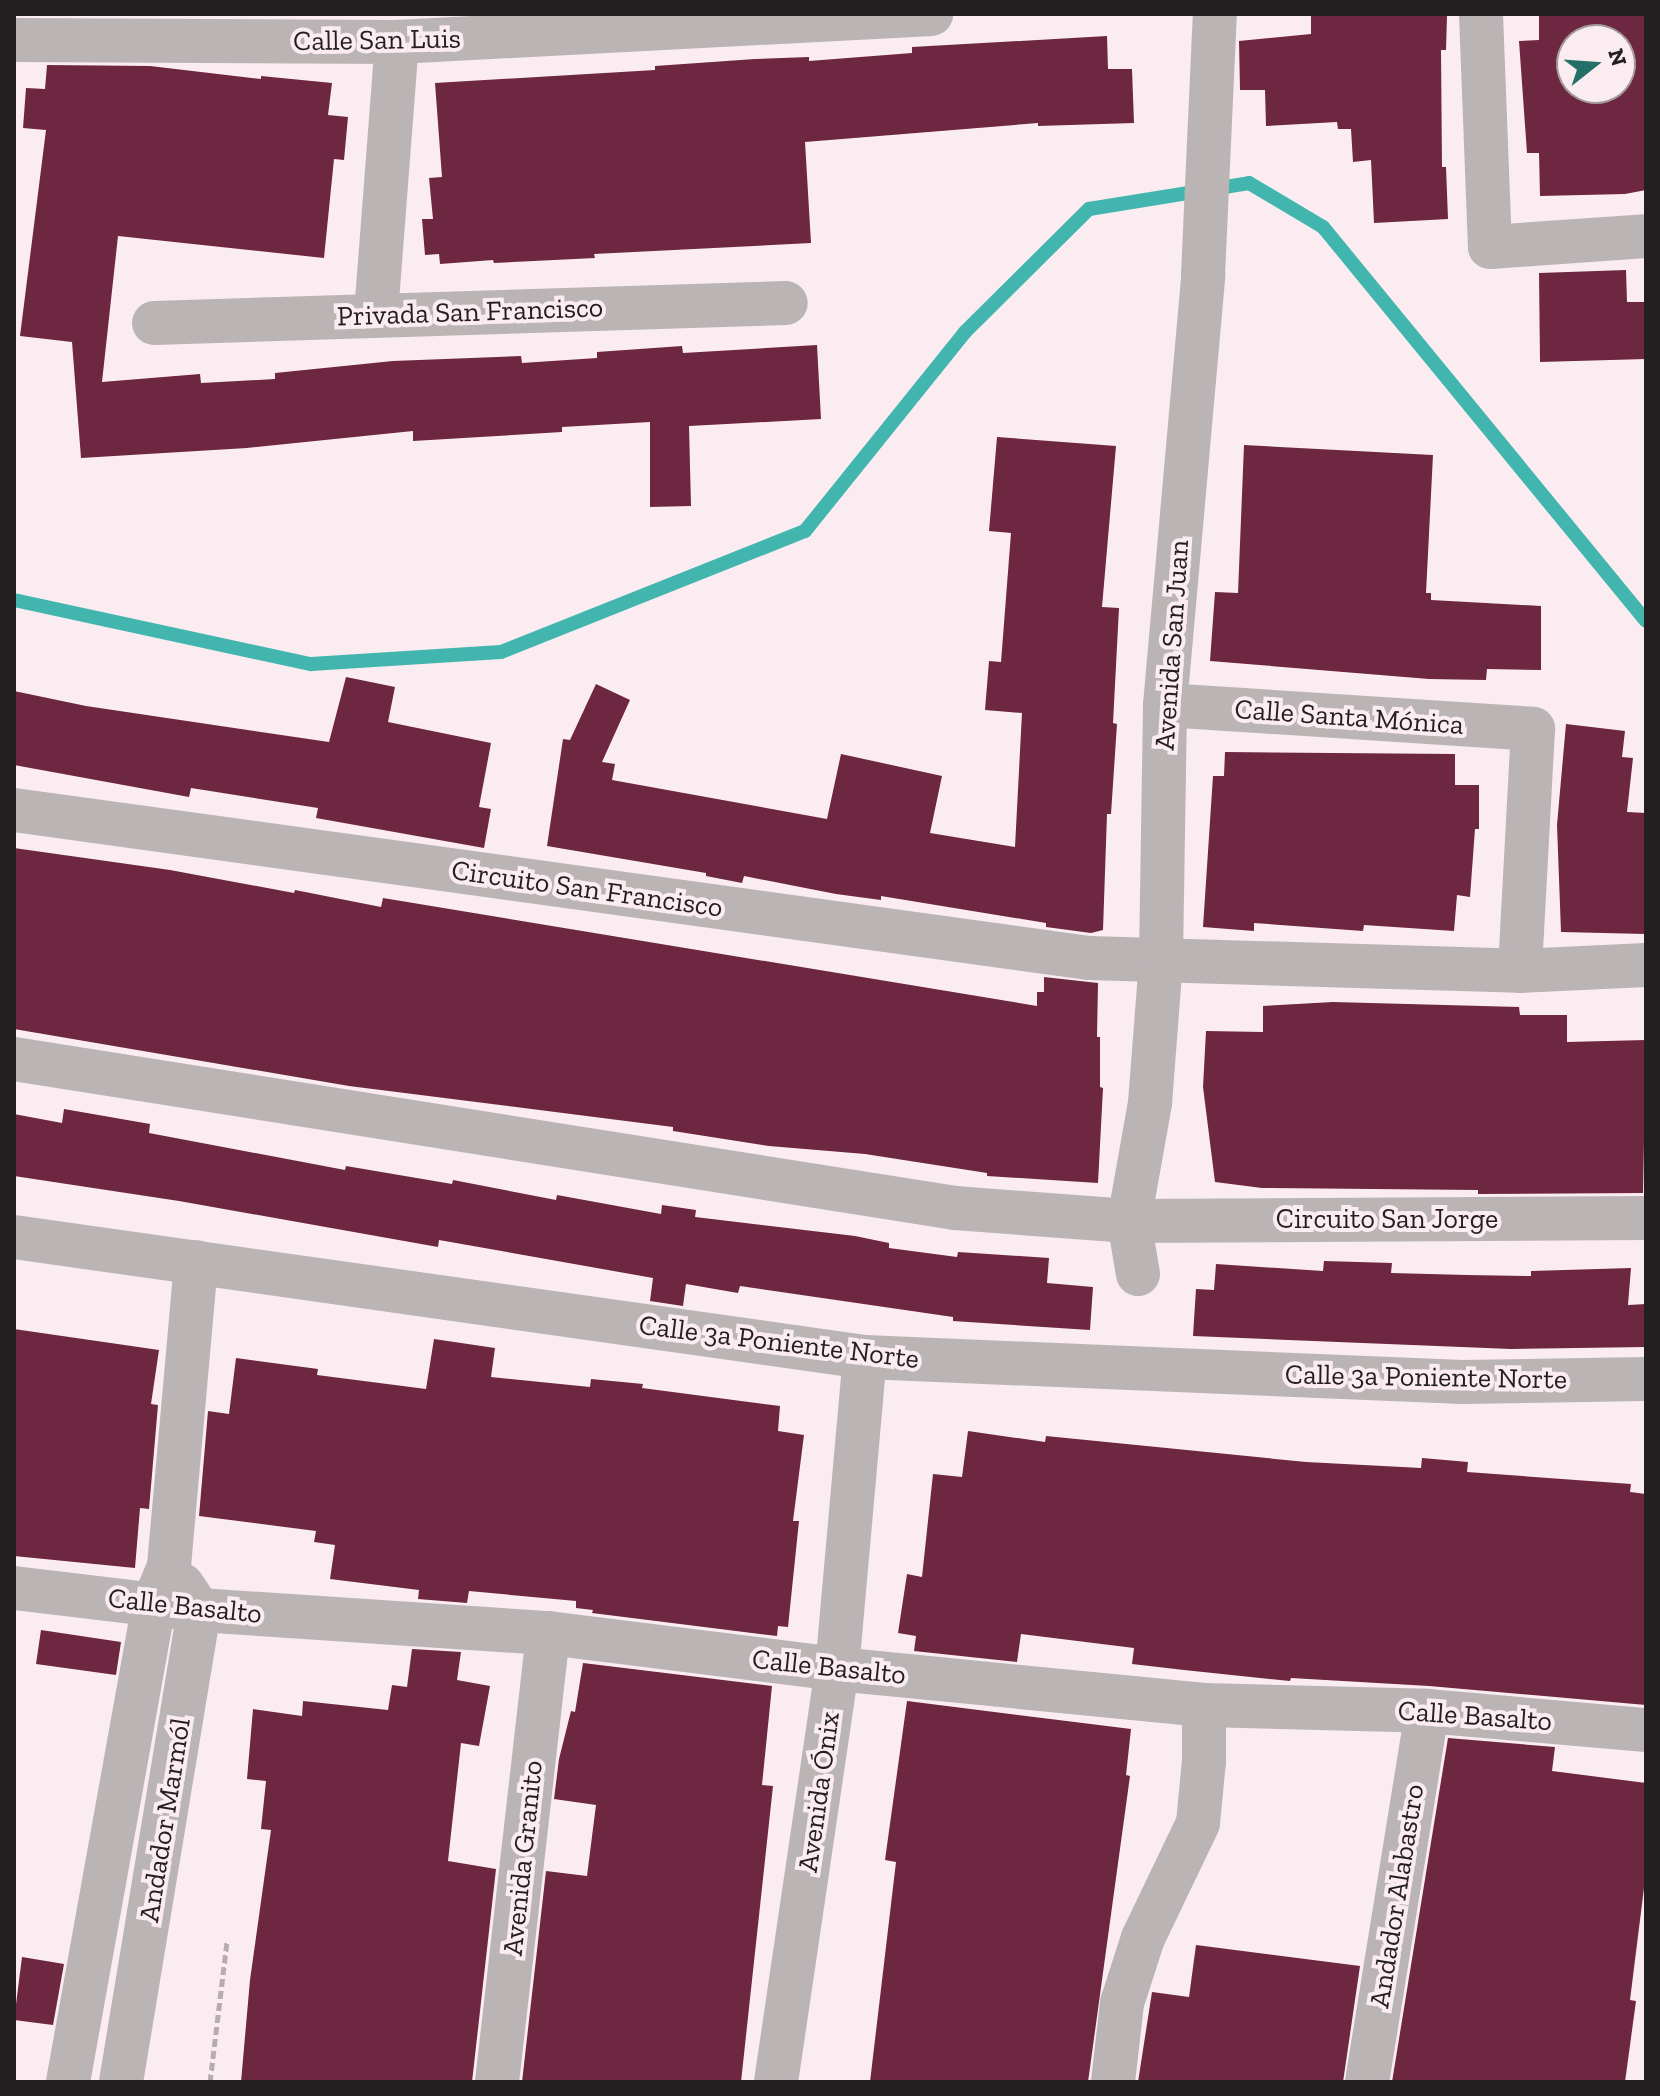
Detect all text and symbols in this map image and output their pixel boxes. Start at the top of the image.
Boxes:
street label: Calle San Luis [293,22,461,58]
north arrow [1556,24,1636,104]
text: N [1602,45,1633,69]
street label: Privada San Francisco [336,291,604,333]
street label: Avenida San Juan [1148,538,1196,752]
street label: Calle Santa Mónica [1233,692,1465,742]
street label: Circuito San Francisco [449,853,725,925]
street label: Circuito San Jorge [1276,1202,1498,1236]
street label: Calle 3a Poniente Norte [637,1308,921,1376]
street label: Calle 3a Poniente Norte [1285,1358,1567,1396]
street label: Calle Basalto [106,1581,264,1631]
street label: Calle Basalto [750,1642,908,1692]
street label: Calle Basalto [1397,1694,1553,1738]
street label: Avenida Ónix [791,1710,847,1874]
street label: Andador Marmól [132,1715,198,1925]
street label: Avenida Granito [496,1759,550,1957]
street label: Andador Alabastro [1363,1781,1431,2011]

